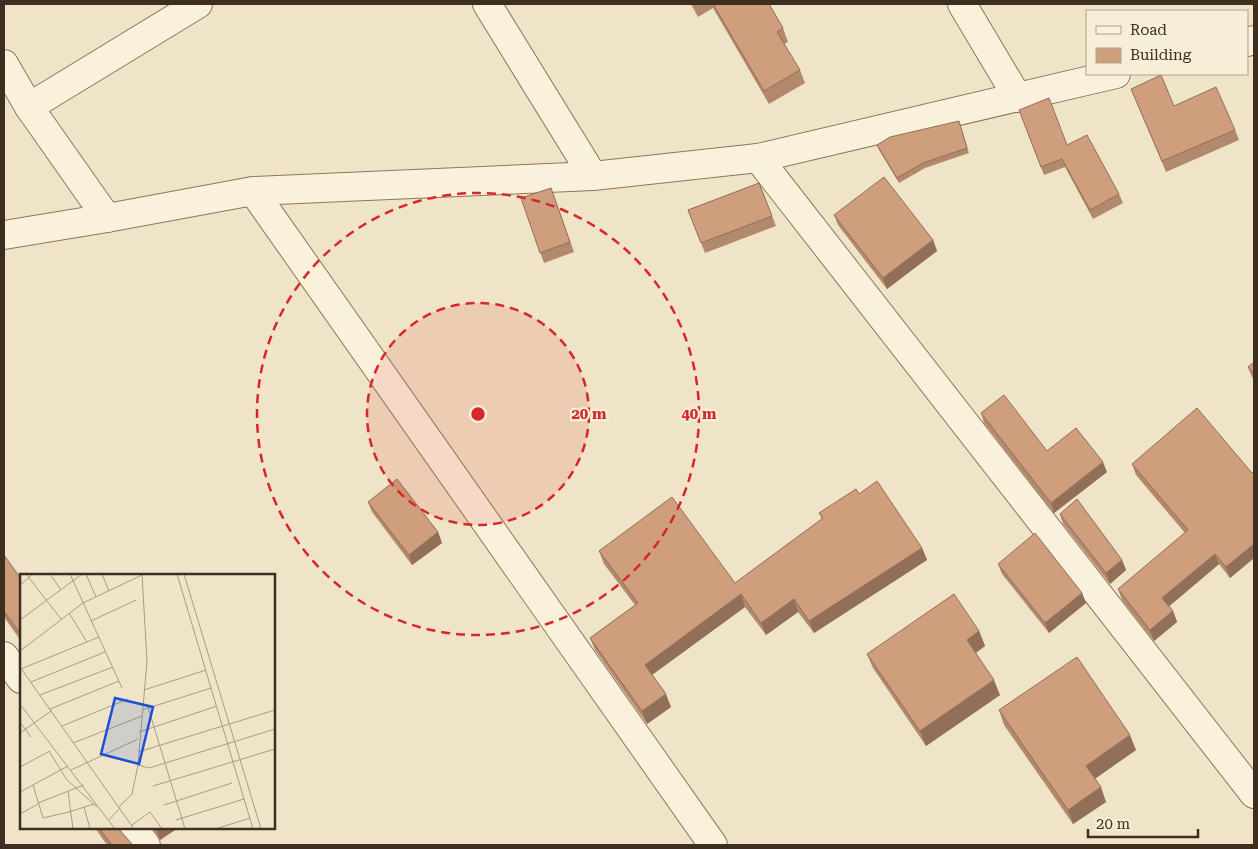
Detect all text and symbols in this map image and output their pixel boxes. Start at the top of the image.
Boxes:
legend [1086,10,1248,75]
text: Road [1130,21,1167,39]
text: Building [1130,46,1192,64]
centre of rings [469,405,487,423]
text: 20 m [571,405,607,423]
text: 40 m [681,405,717,423]
inset map [20,574,275,829]
scale bar [1088,806,1198,838]
text: 20 m [1096,815,1131,833]

